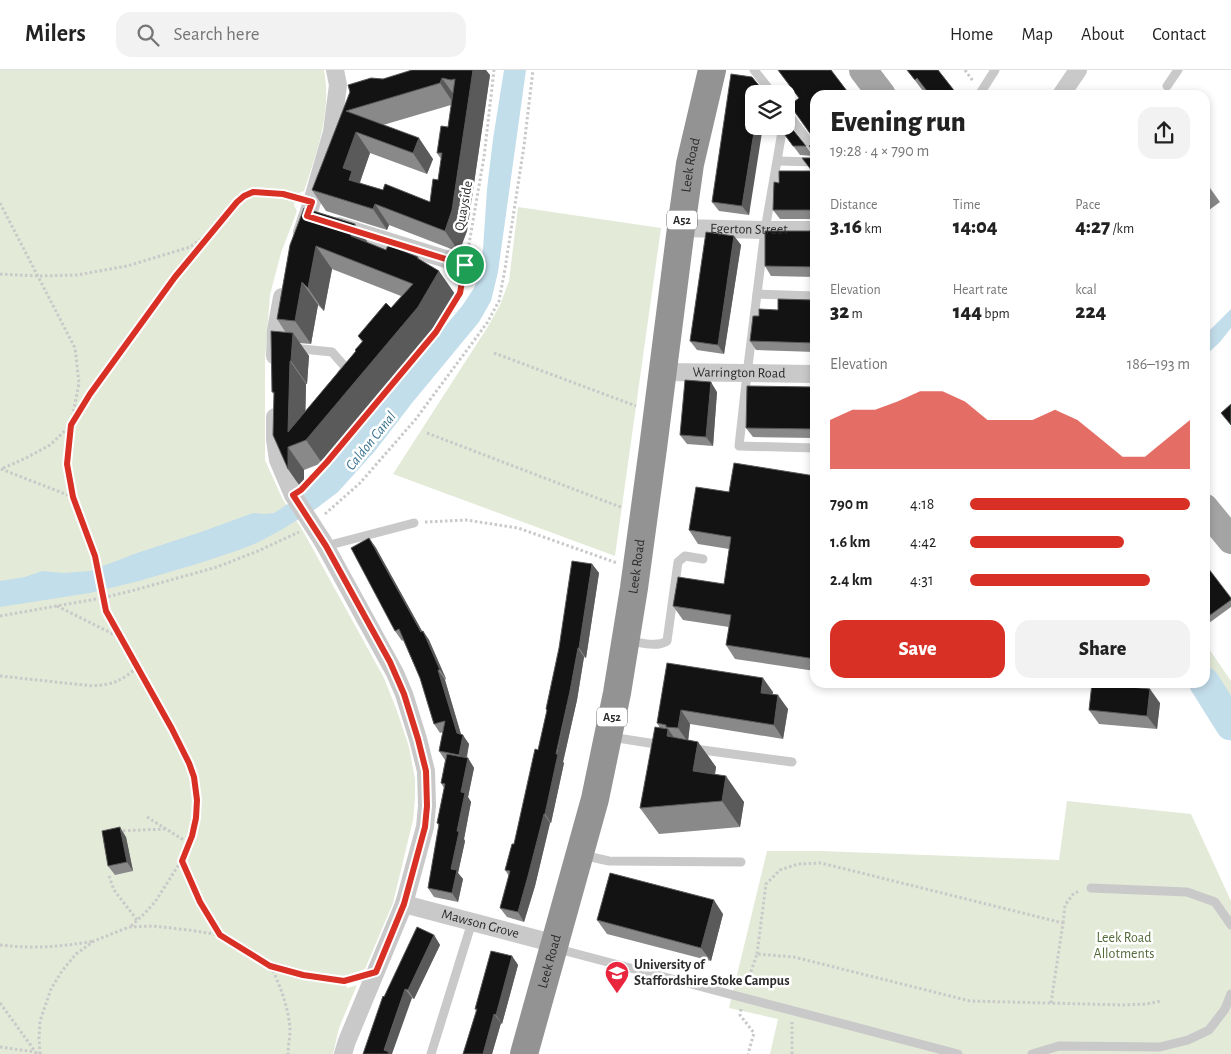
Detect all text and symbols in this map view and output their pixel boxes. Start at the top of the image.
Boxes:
search box [116,12,466,57]
icon: search [134,21,162,49]
text: Milers [25,22,86,46]
text: Search here [174,25,260,44]
text: Home [950,26,993,44]
text: Map [1021,26,1053,44]
text: About [1081,26,1124,44]
text: Contact [1152,26,1206,44]
map controls [745,85,795,135]
button: layers [745,85,795,135]
button: share [1138,107,1190,159]
text: Evening run [830,109,966,137]
street label: Leek Road [679,137,703,193]
text: 19:28 · 4 × 790 m [830,143,929,159]
street label: Quayside [453,180,475,232]
text: Distance [830,198,877,212]
text: Time [953,198,981,212]
text: Pace [1075,198,1101,212]
road number: A52 [667,210,697,230]
text: 3.16 [830,216,862,237]
text: 14:04 [953,216,998,237]
text: 4:27 [1075,216,1110,237]
street label: Egerton Street [710,222,788,237]
text: km [862,222,882,236]
text: /km [1110,222,1134,236]
pin [444,244,486,286]
icon: arrive [451,251,479,279]
text: Elevation [830,283,881,297]
text: Heart rate [953,283,1008,297]
text: kcal [1075,283,1097,297]
text: 32 [830,301,849,322]
text: 144 [953,301,982,322]
text: 224 [1075,301,1106,322]
text: m [849,307,863,321]
text: bpm [982,307,1010,321]
text: Elevation [830,356,888,372]
text: 186–193 m [1127,356,1190,372]
street label: Warrington Road [692,365,786,381]
water label: Caldon Canal [343,409,399,473]
text: 790 m [830,496,868,512]
text: 4:18 [910,496,934,512]
text: 1.6 km [830,534,870,550]
text: 4:42 [910,534,936,550]
street label: Leek Road [626,538,648,595]
text: 2.4 km [830,572,873,588]
text: 4:31 [910,572,933,588]
button: Save [830,620,1005,678]
button: Share [1015,620,1190,678]
road number: A52 [597,708,627,726]
street label: Mawson Grove [440,907,521,941]
park label: Leek Road Allotments [1094,931,1154,961]
street label: Leek Road [536,933,564,990]
place label: University of Staffordshire Stoke Campus [634,958,790,988]
school or university icon: University of Staffordshire Stoke Campus [604,960,630,994]

